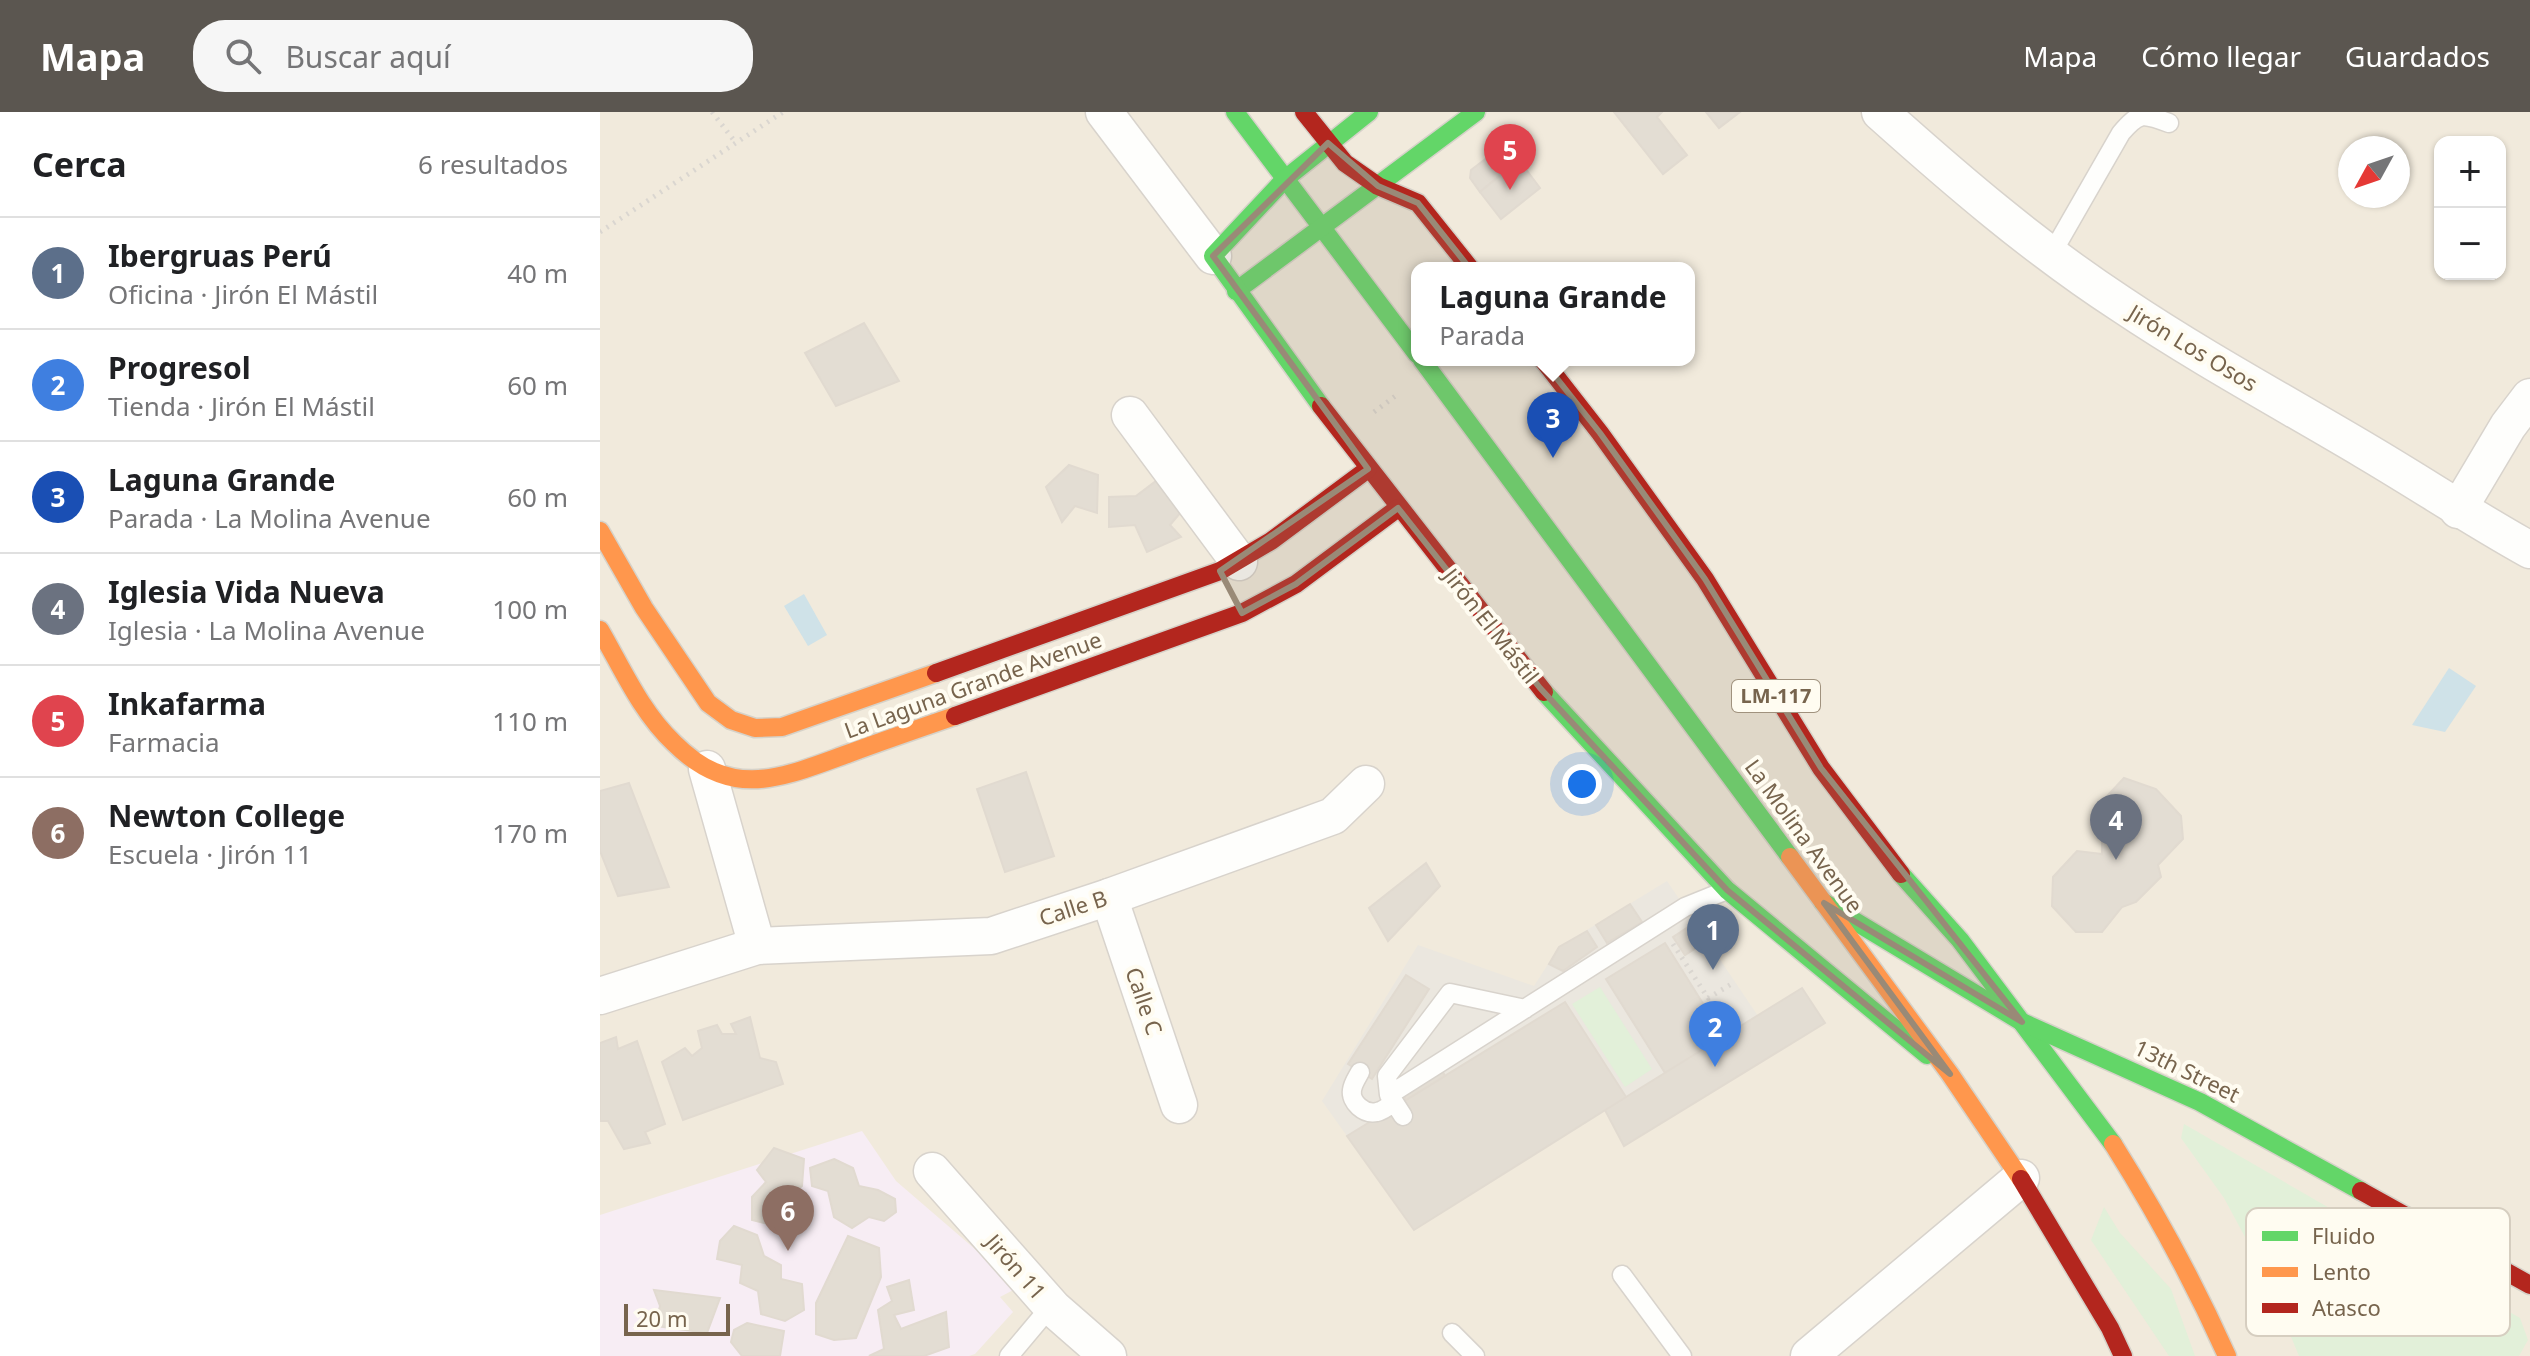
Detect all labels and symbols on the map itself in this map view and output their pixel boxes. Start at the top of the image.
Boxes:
pin: 5 [1484,124,1536,190]
north arrow [2338,136,2410,208]
street label: Jirón Los Osos [2122,296,2264,398]
pin: 3 [1527,392,1579,458]
street label: Jirón El Mástil [1436,560,1546,689]
street label: La Laguna Grande Avenue [840,623,1105,745]
road number: LM-117 [1732,680,1820,712]
street label: La Molina Avenue [1739,753,1871,918]
your location [1562,764,1602,804]
pin: 4 [2090,794,2142,860]
street label: Calle B [1035,882,1111,932]
pin: 1 [1687,904,1739,970]
street label: Calle C [1119,963,1170,1039]
pin: 2 [1689,1001,1741,1067]
street label: 13th Street [2130,1032,2245,1109]
pin: 6 [762,1185,814,1251]
legend [2246,1208,2510,1336]
text: Fluido [2312,1220,2375,1250]
street label: Jirón 11 [978,1226,1054,1306]
text: Lento [2312,1256,2371,1286]
text: Atasco [2312,1292,2381,1322]
scale bar [624,1300,730,1336]

